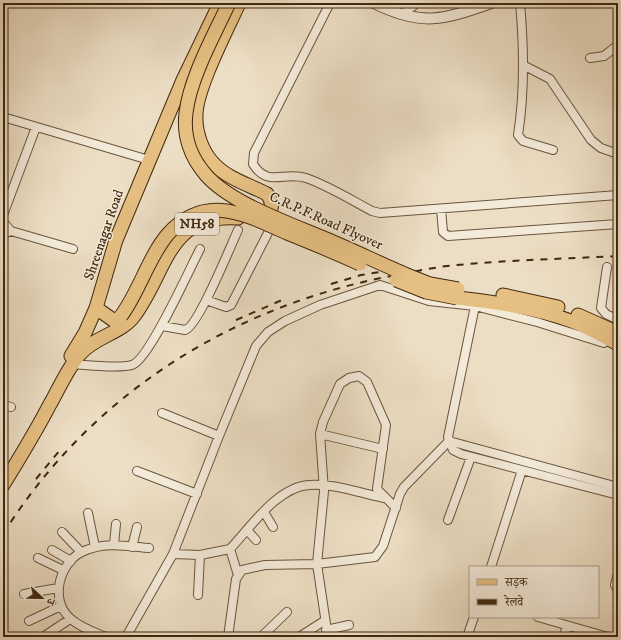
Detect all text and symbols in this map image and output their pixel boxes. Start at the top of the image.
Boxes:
street label: Shreenagar Road [80,187,128,283]
street label: C.R.P.F.Road Flyover [266,188,386,254]
road number: NH58 [175,213,219,235]
legend [469,566,599,618]
text: सड़क [504,575,529,590]
north arrow [22,578,62,618]
text: रेलवे [503,594,524,610]
text: उ [42,595,58,608]

